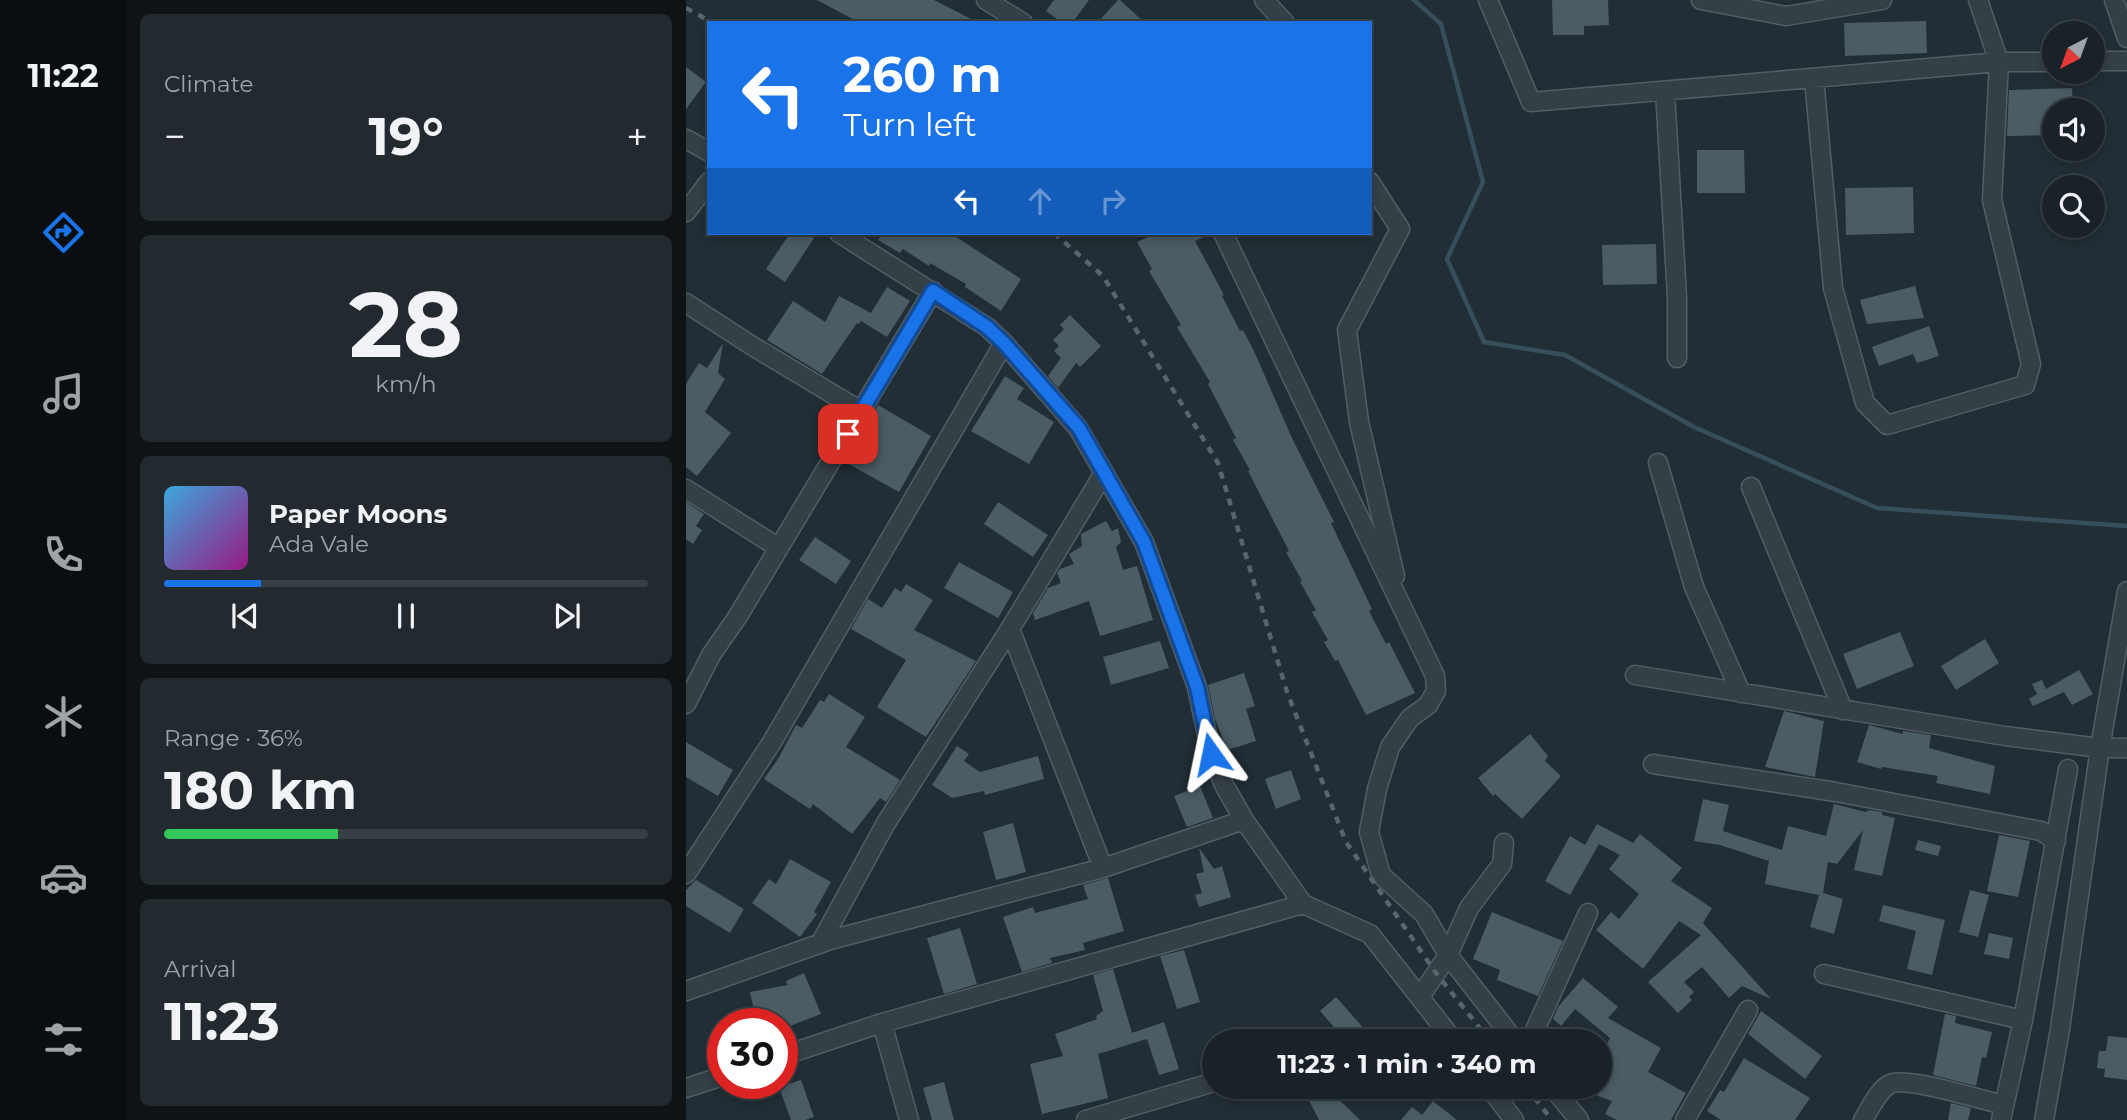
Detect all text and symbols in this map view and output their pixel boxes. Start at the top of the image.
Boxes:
north arrow [2042,21,2105,84]
map controls [2042,21,2105,238]
text: 260 m [843,45,1002,104]
icon: left [728,49,819,140]
text: 11:22 [27,56,99,95]
text: Climate [164,70,253,98]
button: sound [2042,98,2105,161]
text: 19° [368,105,444,168]
text: Turn left [843,105,977,144]
text: − [164,113,186,160]
text: + [626,113,648,160]
button: search [2042,175,2105,238]
icon: left [948,182,986,220]
icon: ahead [1021,182,1059,220]
icon: right [1094,182,1132,220]
icon: directions [39,208,88,257]
text: 28 [349,269,463,380]
icon: music [39,369,88,418]
text: km/h [375,370,437,398]
pin [818,404,878,464]
icon: arrive [829,415,867,453]
text: Paper Moons [269,498,447,530]
icon: phone [39,530,88,579]
text: Ada Vale [269,530,369,558]
icon: previous [226,597,264,635]
icon: pause [387,597,425,635]
icon: next [548,597,586,635]
icon: climate [39,692,88,741]
position arrow [1174,717,1248,791]
text: Range · 36% [164,724,303,752]
text: 180 km [164,759,357,822]
icon: car [39,853,88,902]
text: Arrival [164,955,237,983]
text: 11:23 [164,990,280,1053]
speed limit sign: 30 [707,1008,798,1099]
icon: filters [39,1015,88,1064]
text: 11:23 · 1 min · 340 m [1277,1048,1537,1080]

